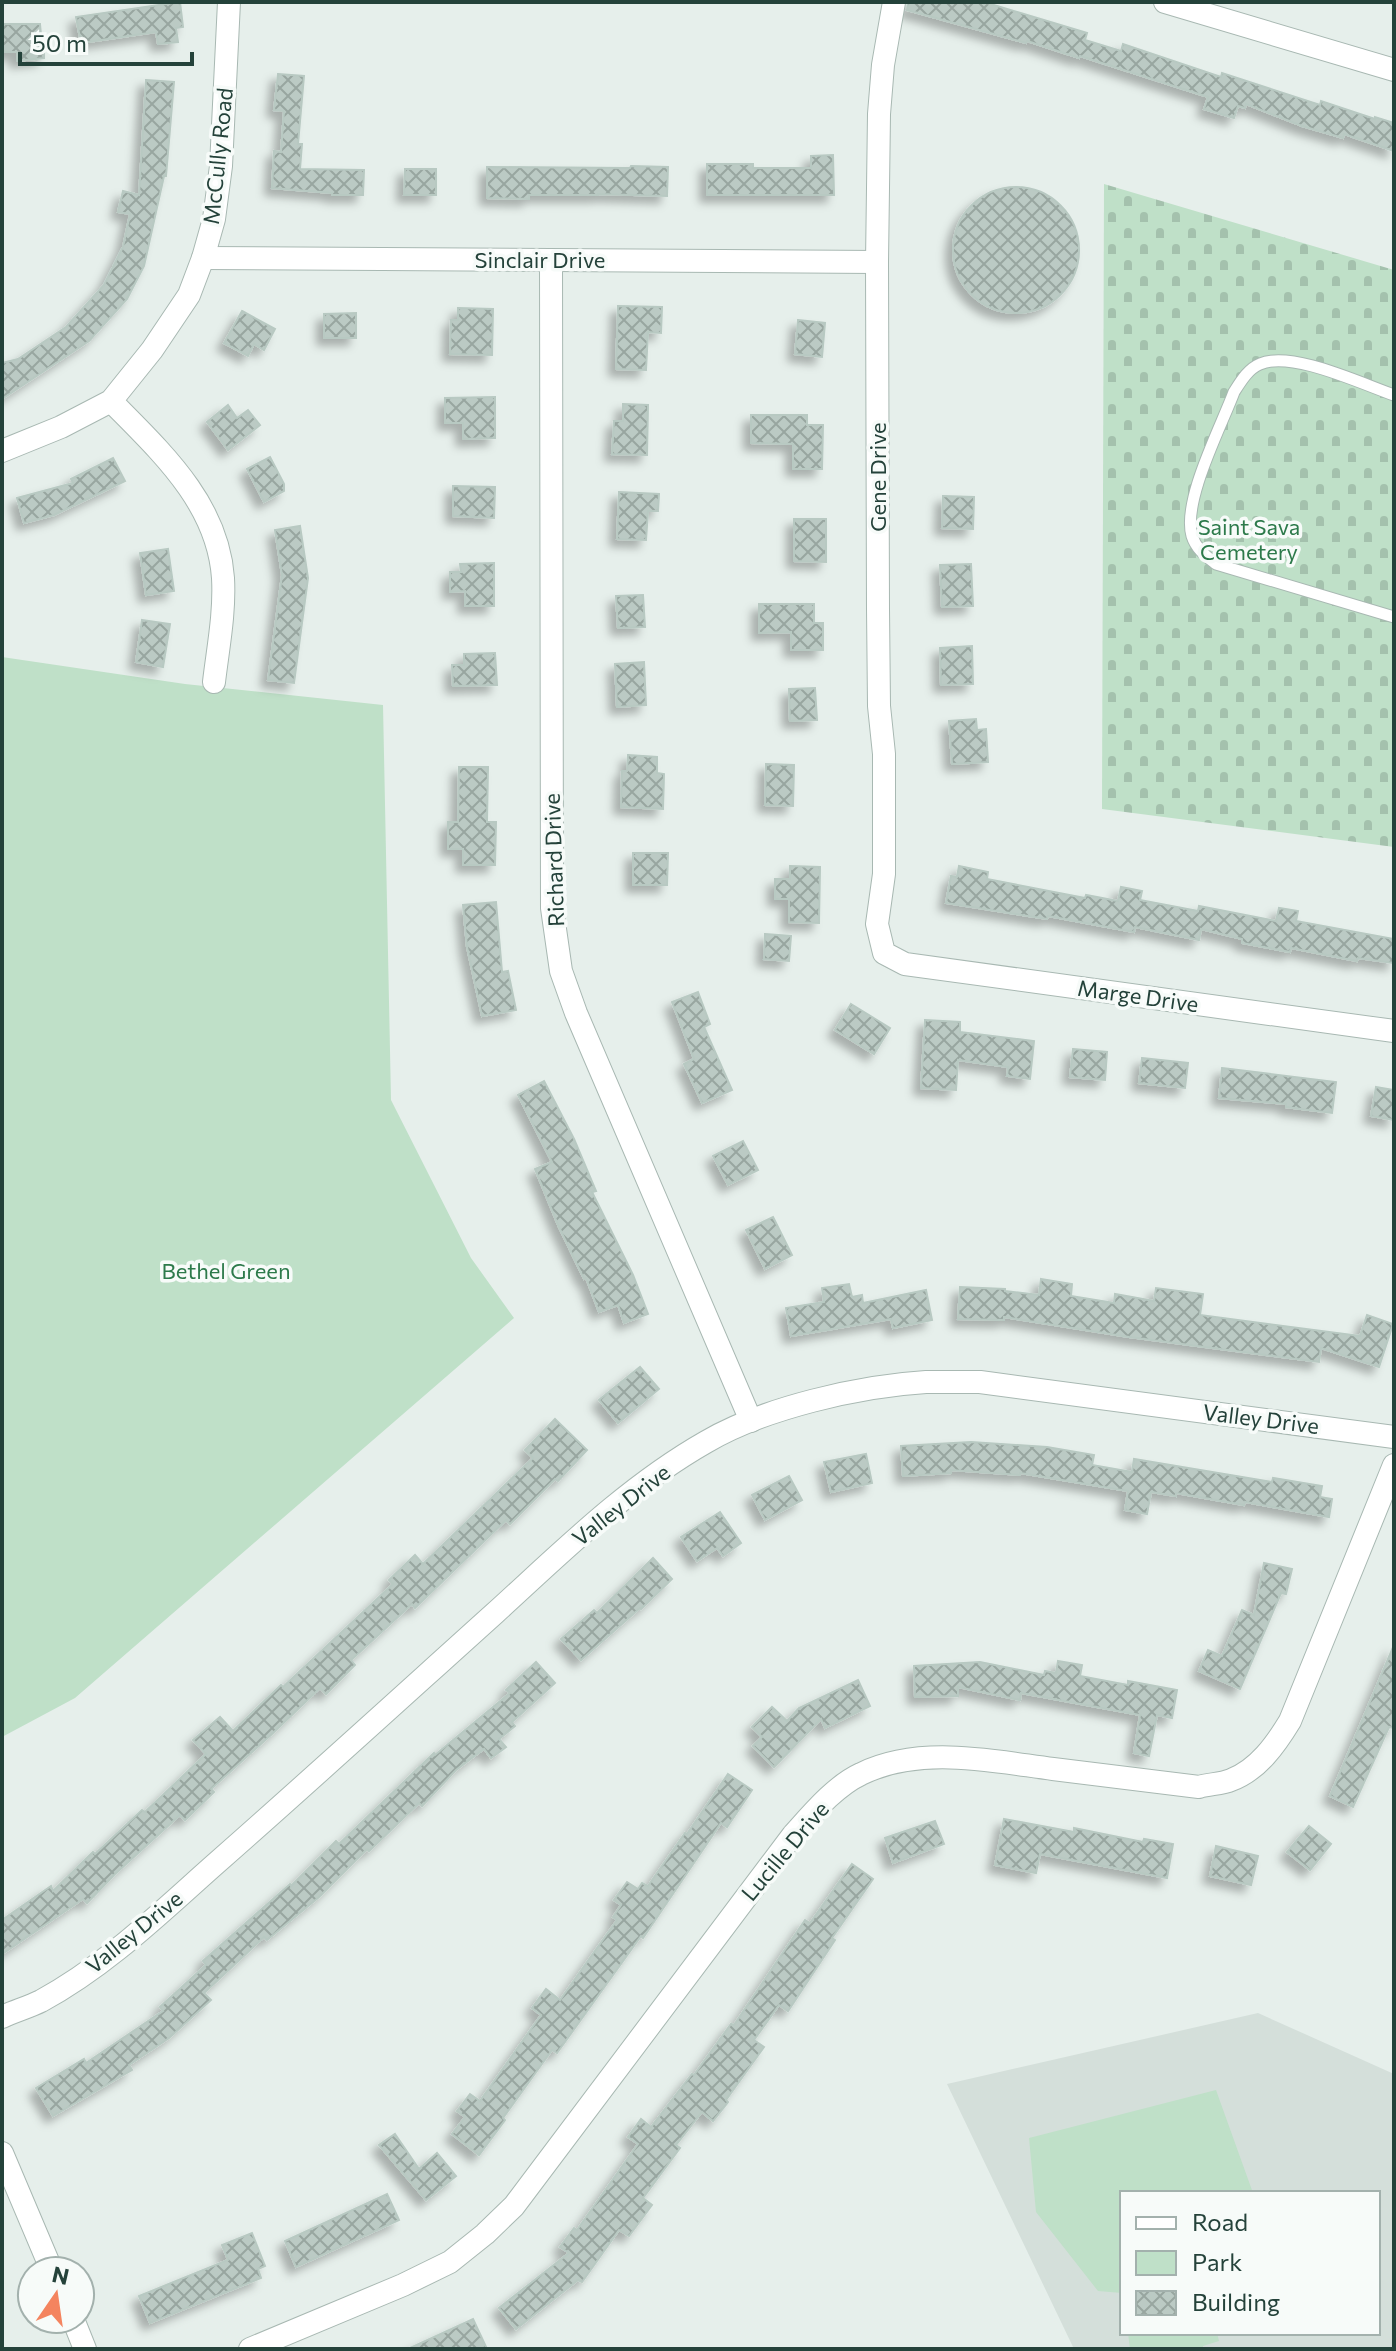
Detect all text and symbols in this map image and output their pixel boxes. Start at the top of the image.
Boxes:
scale bar [20,16,192,66]
text: 50 m [32,28,87,57]
street label: McCully Road [197,86,238,226]
street label: Sinclair Drive [475,246,605,273]
street label: Gene Drive [864,422,891,532]
park label: Saint Sava Cemetery [1198,513,1300,565]
street label: Richard Drive [538,793,569,927]
street label: Marge Drive [1076,974,1200,1017]
park label: Bethel Green [161,1257,291,1284]
street label: Valley Drive [1201,1398,1321,1439]
street label: Valley Drive [566,1458,675,1551]
street label: Lucille Drive [735,1795,834,1906]
street label: Valley Drive [80,1884,188,1979]
legend [1120,2191,1380,2335]
text: Road [1192,2207,1248,2236]
text: Park [1192,2247,1242,2276]
north arrow [16,2255,96,2335]
text: N [50,2260,72,2290]
text: Building [1192,2287,1280,2316]

